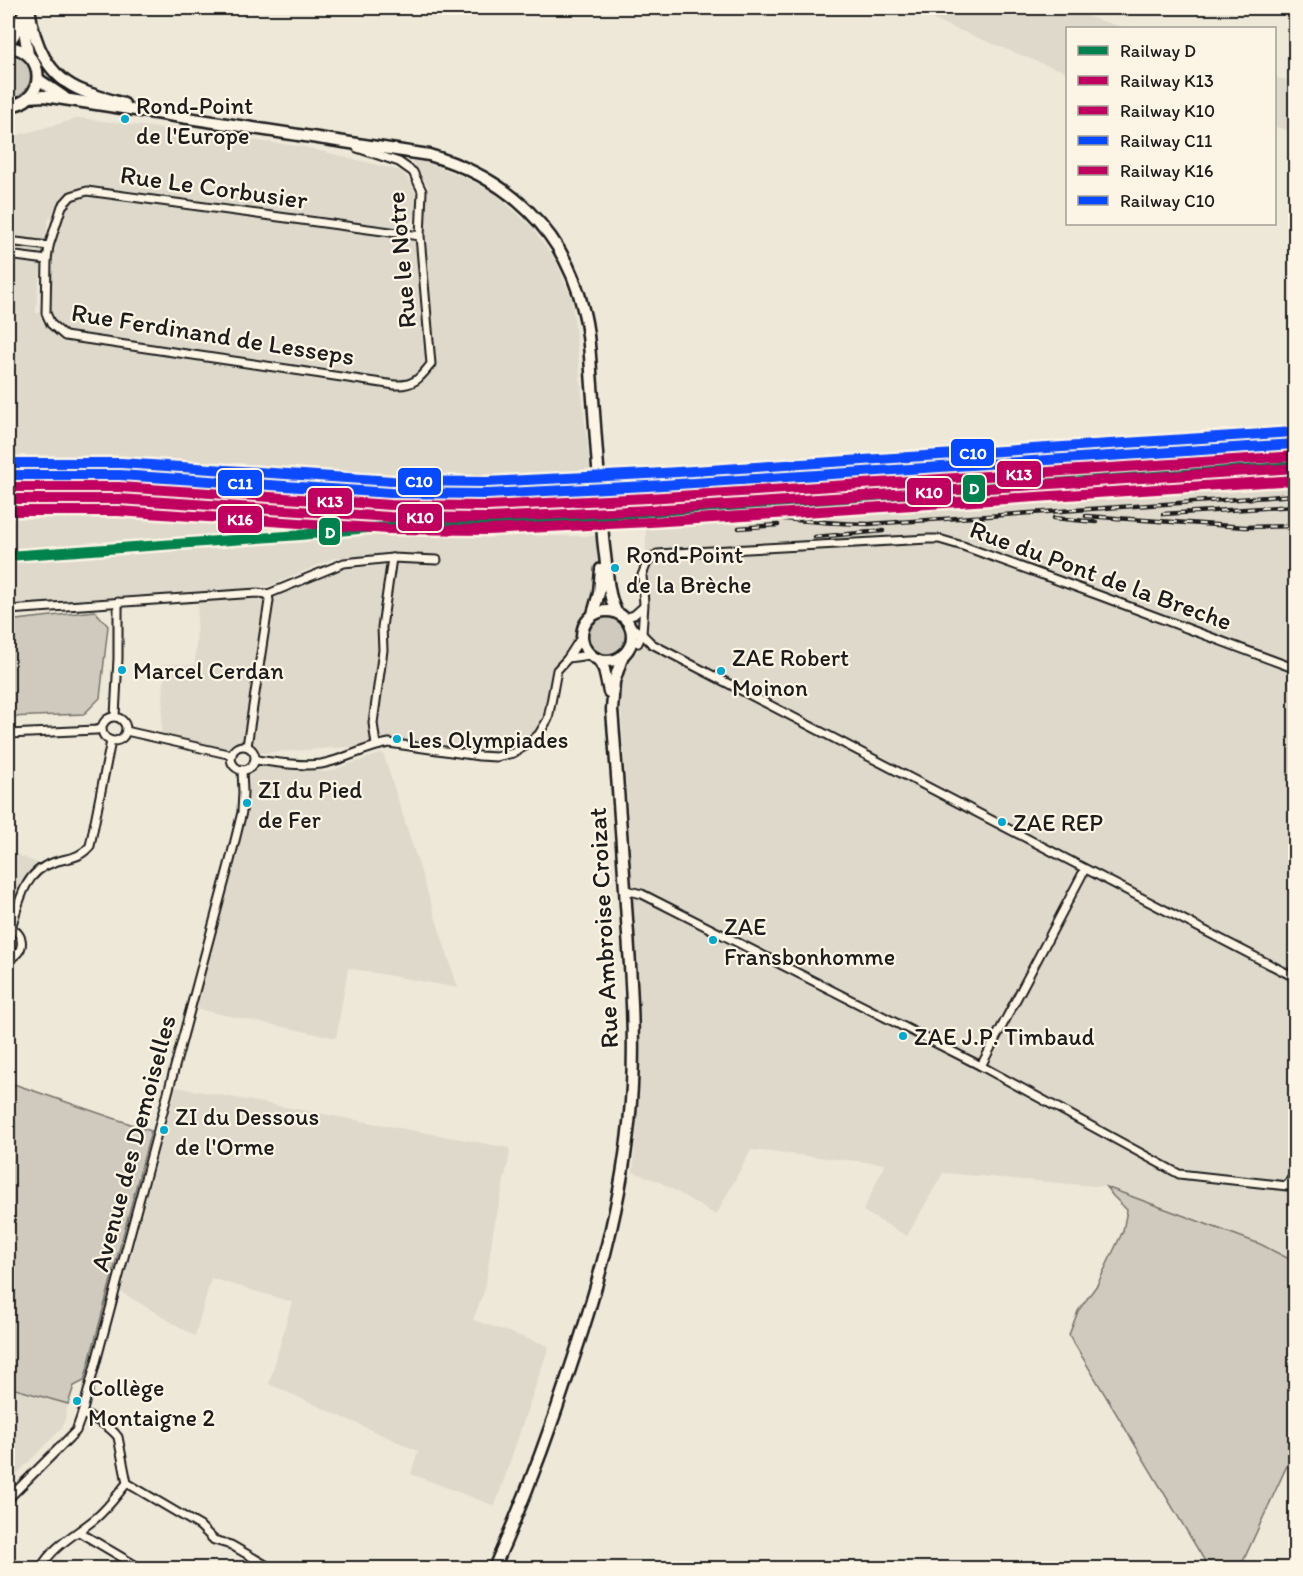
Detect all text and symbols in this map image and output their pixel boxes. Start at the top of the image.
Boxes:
legend [1066,27,1276,225]
text: Railway D [1120,40,1196,62]
text: Railway K13 [1120,70,1214,92]
place label: Rond-Point de l'Europe [136,91,253,150]
text: Railway K10 [1120,100,1215,122]
marker: Rond-Point de l'Europe [119,113,131,125]
text: Railway C11 [1120,130,1212,152]
street label: Rue Le Corbusier [118,158,310,216]
text: Railway K16 [1120,160,1214,182]
street label: Rue le Notre [379,190,423,330]
text: Railway C10 [1120,190,1215,212]
street label: Rue Ferdinand de Lesseps [69,296,357,372]
line badge: C10 [950,438,995,467]
text: C10 [959,444,987,463]
line badge: K13 [996,460,1042,488]
text: K13 [1006,465,1032,484]
line badge: C10 [397,467,442,496]
line badge: C11 [217,469,263,497]
text: C10 [405,472,433,491]
text: C11 [227,474,253,493]
line badge: D [962,474,986,503]
line badge: K10 [906,477,952,506]
text: D [969,479,980,498]
text: K10 [915,483,943,502]
line badge: K13 [307,487,353,515]
text: K13 [317,492,343,511]
line badge: K10 [397,503,443,532]
line badge: K16 [217,505,263,534]
text: K10 [406,508,434,527]
text: K16 [227,510,254,529]
street label: Rue du Pont de la Breche [966,513,1236,637]
line badge: D [318,517,341,546]
text: D [325,523,336,542]
place label: Rond-Point de la Brèche [626,540,751,599]
marker: Rond-Point de la Brèche [609,562,621,574]
place label: ZAE Robert Moinon [732,643,849,702]
place label: Marcel Cerdan [133,656,284,685]
marker: Marcel Cerdan [116,664,128,676]
marker: ZAE Robert Moinon [715,665,727,677]
place label: Les Olympiades [408,725,568,754]
marker: Les Olympiades [391,733,403,745]
place label: ZI du Pied de Fer [258,775,362,834]
marker: ZI du Pied de Fer [241,797,253,809]
street label: Rue Ambroise Croizat [581,806,625,1049]
place label: ZAE REP [1013,808,1103,837]
marker: ZAE REP [996,816,1008,828]
place label: ZAE Fransbonhomme [724,912,895,971]
marker: ZAE Fransbonhomme [707,934,719,946]
street label: Avenue des Demoiselles [83,1011,183,1275]
place label: ZAE J.P. Timbaud [914,1022,1095,1051]
marker: ZAE J.P. Timbaud [897,1030,909,1042]
place label: ZI du Dessous de l'Orme [175,1102,319,1161]
marker: ZI du Dessous de l'Orme [158,1124,170,1136]
place label: Collège Montaigne 2 [88,1373,215,1432]
marker: Collège Montaigne 2 [71,1395,83,1407]

